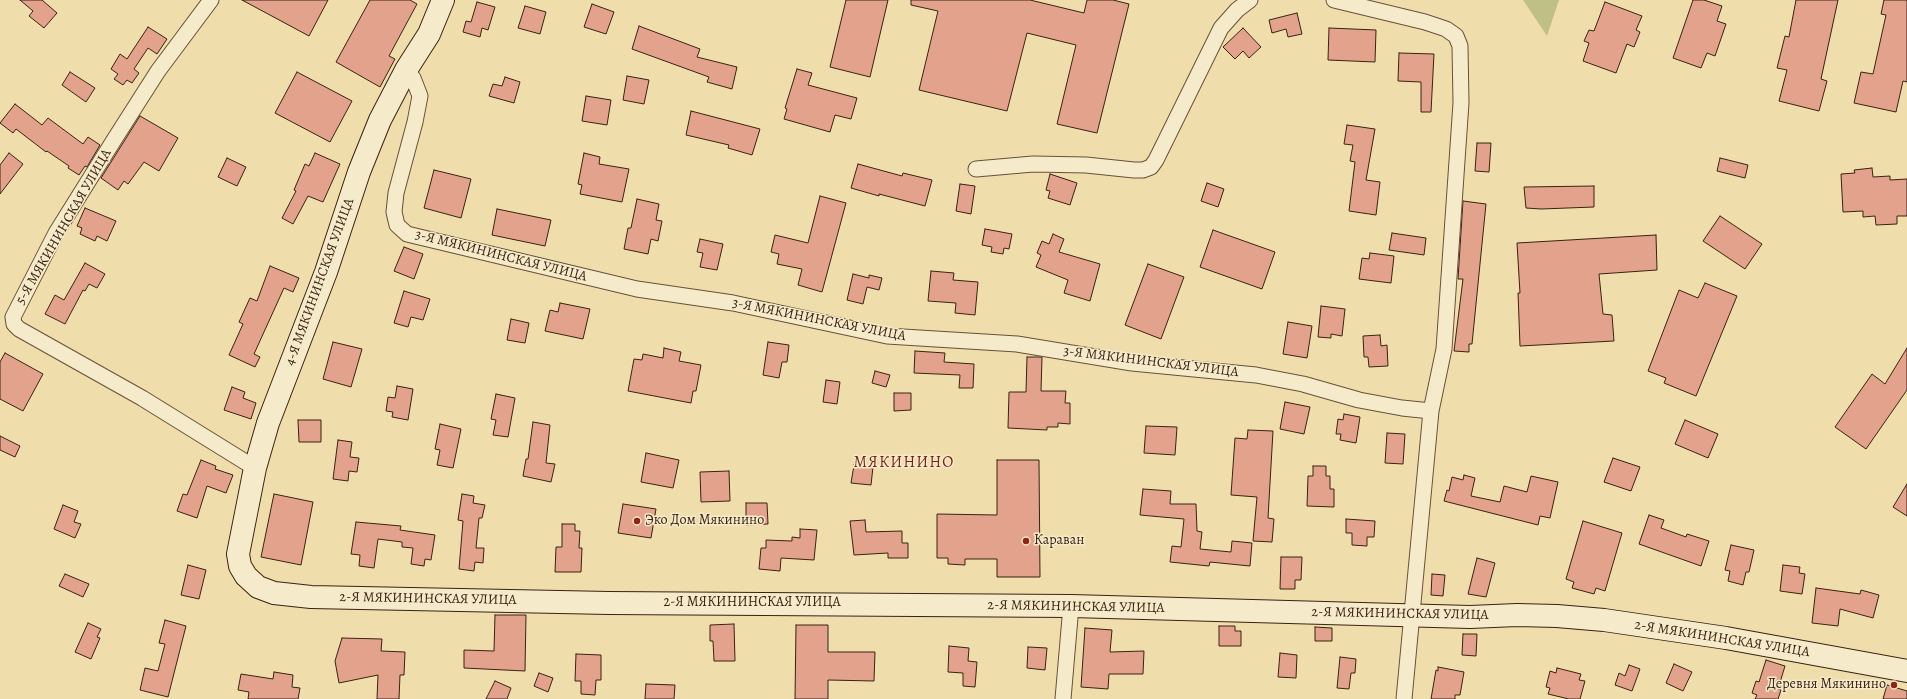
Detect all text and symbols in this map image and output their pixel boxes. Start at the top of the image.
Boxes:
street label: 5-Я МЯКИНИНСКАЯ УЛИЦА [13,146,115,308]
street label: 4-Я МЯКИНИНСКАЯ УЛИЦА [282,196,358,368]
street label: 3-Я МЯКИНИНСКАЯ УЛИЦА [413,227,589,285]
street label: 3-Я МЯКИНИНСКАЯ УЛИЦА [731,295,907,345]
street label: 3-Я МЯКИНИНСКАЯ УЛИЦА [1062,343,1240,381]
district label: МЯКИНИНО [854,453,954,473]
place label: Эко Дом Мякинино [645,513,764,529]
marker: Эко Дом Мякинино [632,516,642,526]
place label: Караван [1034,533,1084,549]
marker: Караван [1021,536,1031,546]
street label: 2-Я МЯКИНИНСКАЯ УЛИЦА [339,589,517,609]
street label: 2-Я МЯКИНИНСКАЯ УЛИЦА [663,595,841,611]
street label: 2-Я МЯКИНИНСКАЯ УЛИЦА [987,597,1165,617]
street label: 2-Я МЯКИНИНСКАЯ УЛИЦА [1311,604,1489,624]
street label: 2-Я МЯКИНИНСКАЯ УЛИЦА [1633,617,1811,661]
place label: Деревня Мякинино [1767,677,1886,693]
marker: Деревня Мякинино [1889,680,1899,690]

